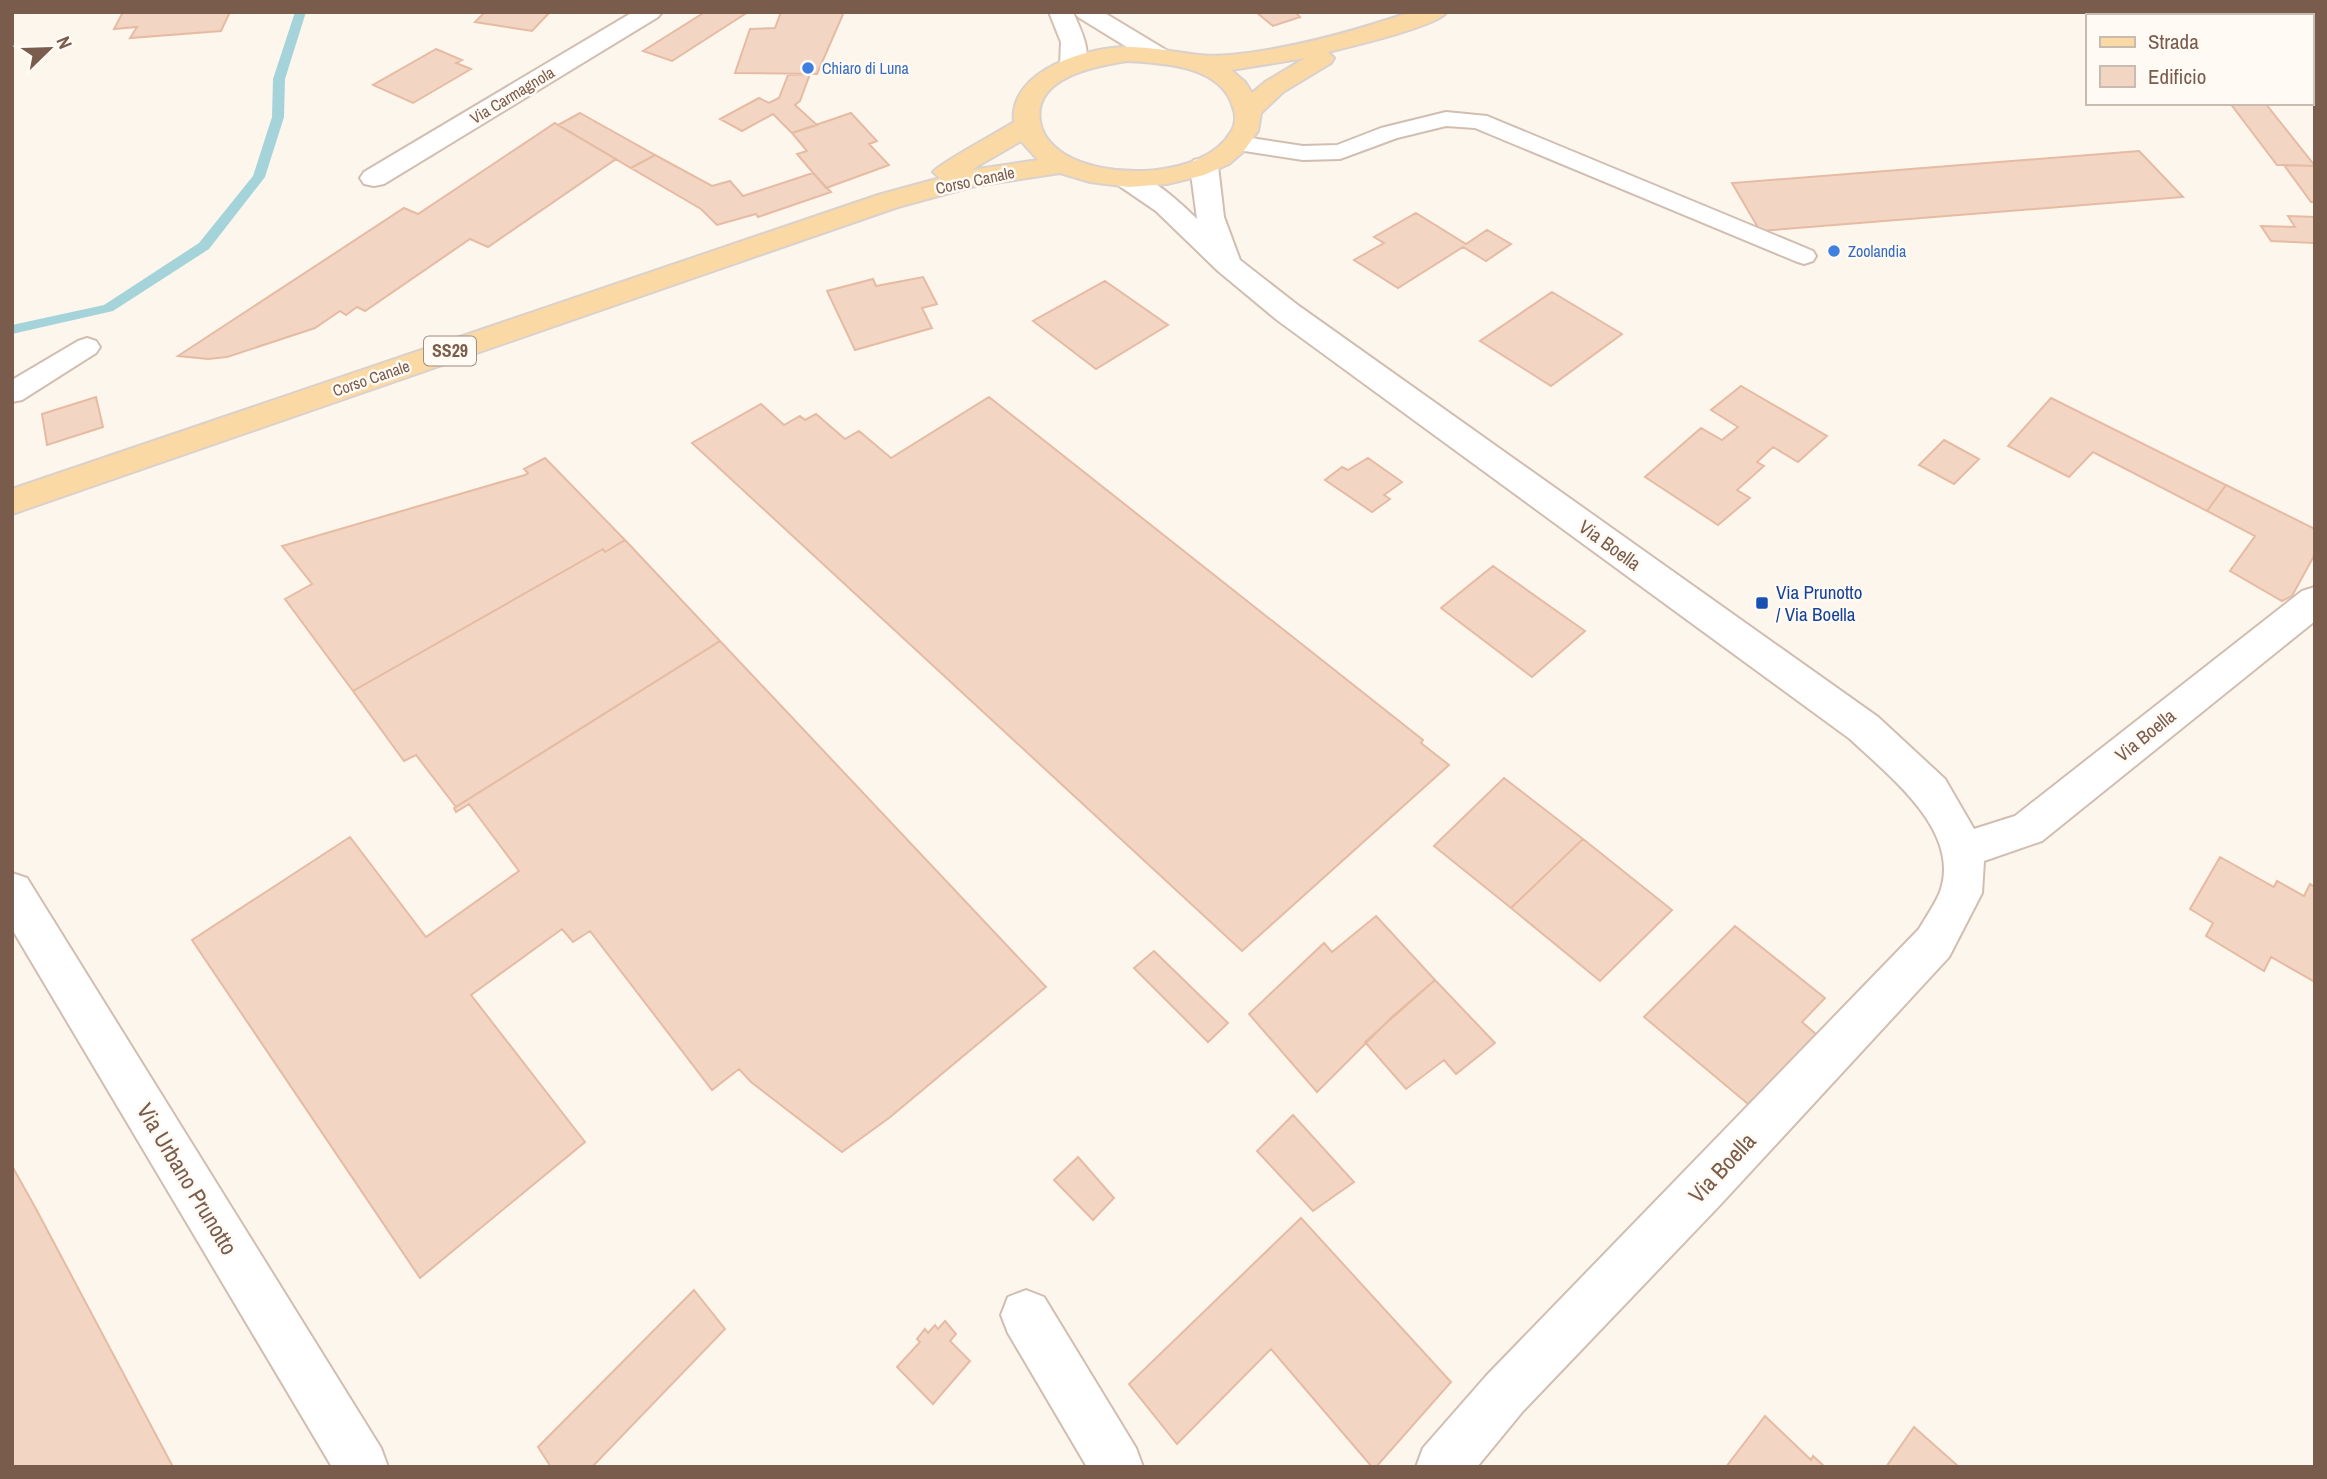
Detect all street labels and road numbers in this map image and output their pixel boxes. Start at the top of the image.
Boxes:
street label: Via Carmagnola [466,61,559,129]
street label: Corso Canale [933,161,1017,199]
road number: SS29 [424,337,476,366]
street label: Corso Canale [329,355,413,401]
street label: Via Boella [1574,514,1647,577]
street label: Via Boella [2109,702,2181,767]
street label: Via Urbano Prunotto [130,1097,245,1260]
street label: Via Boella [1681,1125,1763,1210]

